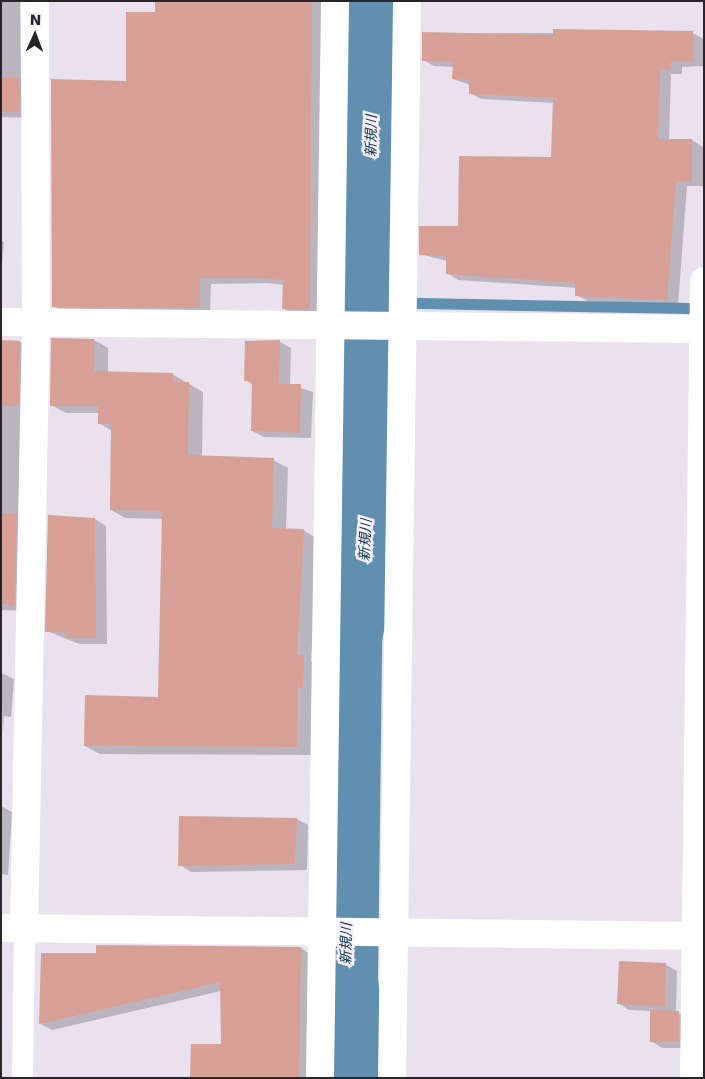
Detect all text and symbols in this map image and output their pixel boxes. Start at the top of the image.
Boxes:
north arrow [10,10,60,60]
text: N [29,12,42,28]
water label: 新規川 [362,115,380,157]
water label: 新規川 [356,519,374,561]
water label: 新規川 [337,923,355,965]

